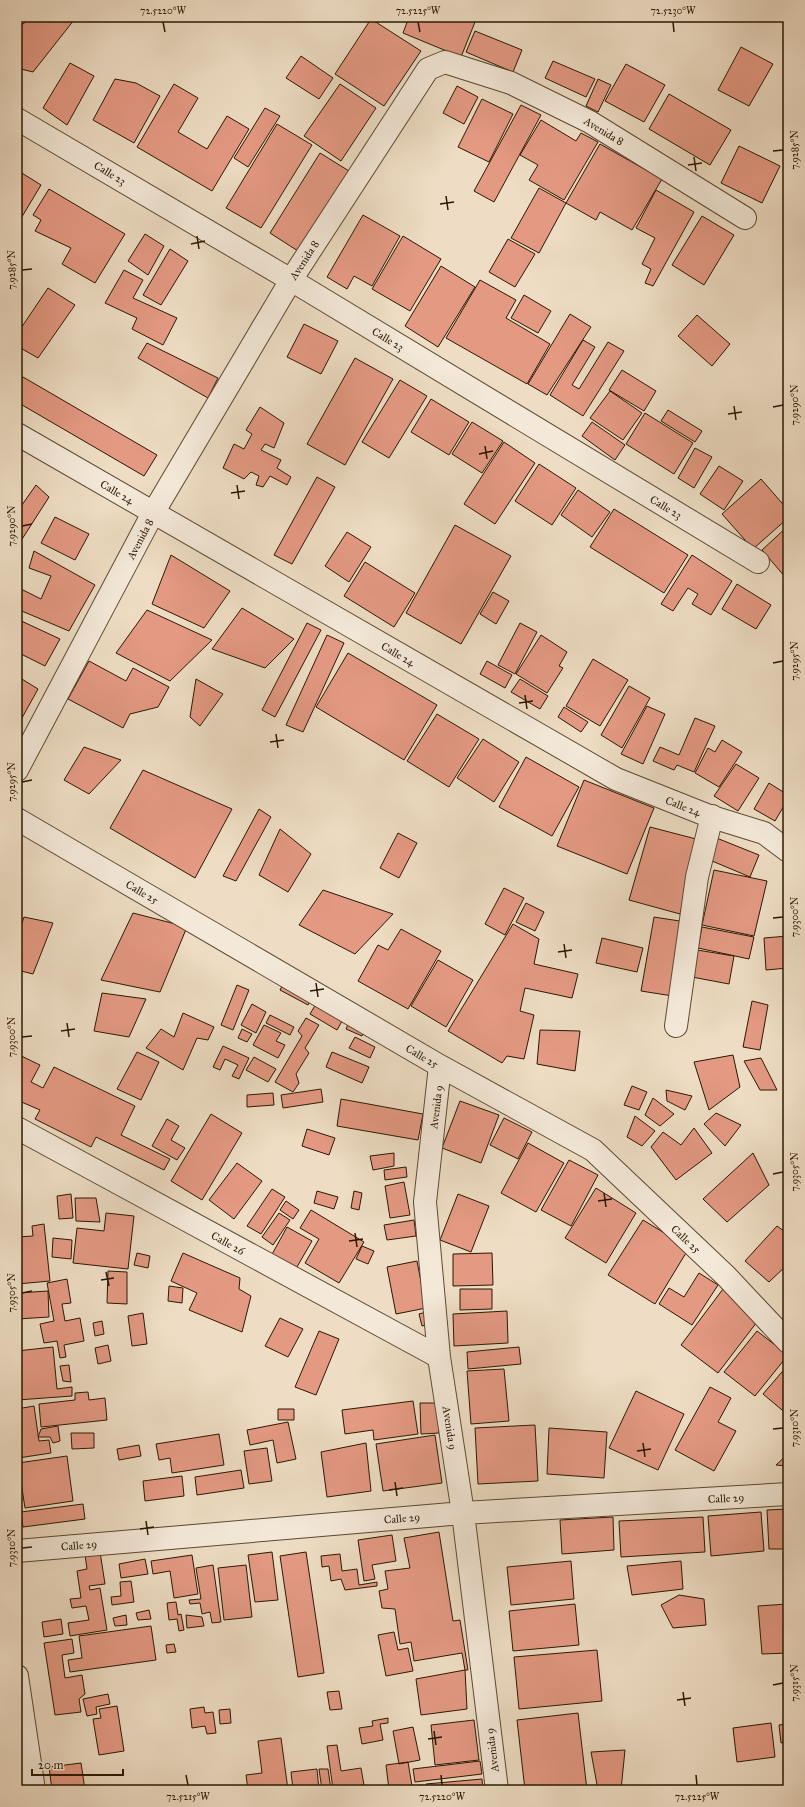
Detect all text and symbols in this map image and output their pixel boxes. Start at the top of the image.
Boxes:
text: 72.5220°W [140,5,186,17]
text: 72.5225°W [396,5,441,17]
text: 72.5230°W [651,5,696,17]
street label: Avenida 8 [581,114,626,148]
text: 7.9285°N [789,130,801,170]
street label: Calle 23 [91,159,128,188]
street label: Avenida 8 [286,238,322,283]
text: 7.9285°N [6,250,18,290]
street label: Calle 23 [369,325,406,354]
text: 7.9290°N [789,384,801,425]
street label: Calle 24 [98,478,137,508]
street label: Calle 23 [647,493,684,522]
text: 7.9290°N [6,505,18,546]
street label: Avenida 8 [124,517,157,563]
street label: Calle 24 [379,640,418,670]
text: 7.9295°N [789,641,801,681]
text: 7.9295°N [6,762,18,802]
street label: Calle 24 [663,794,703,819]
street label: Calle 25 [123,878,160,907]
text: 7.9300°N [789,896,801,937]
text: 7.9300°N [6,1016,18,1057]
street label: Calle 25 [403,1042,440,1071]
street label: Avenida 9 [427,1084,446,1131]
text: 7.9305°N [789,1152,801,1192]
street label: Calle 25 [668,1223,703,1256]
street label: Calle 26 [209,1229,247,1258]
text: 7.9305°N [6,1273,18,1313]
street label: Avenida 9 [439,1404,459,1451]
text: 7.9310°N [789,1408,801,1447]
street label: Calle 29 [708,1491,745,1506]
street label: Calle 29 [383,1510,421,1527]
text: 7.9310°N [6,1528,18,1567]
street label: Calle 29 [60,1537,98,1554]
text: 7.9315°N [789,1664,801,1702]
street label: Avenida 9 [483,1727,502,1774]
scale bar [32,1751,123,1777]
text: 20 m [38,1758,64,1772]
text: 72.5215°W [166,1791,210,1803]
text: 72.5220°W [419,1791,465,1803]
text: 72.5225°W [675,1791,720,1803]

